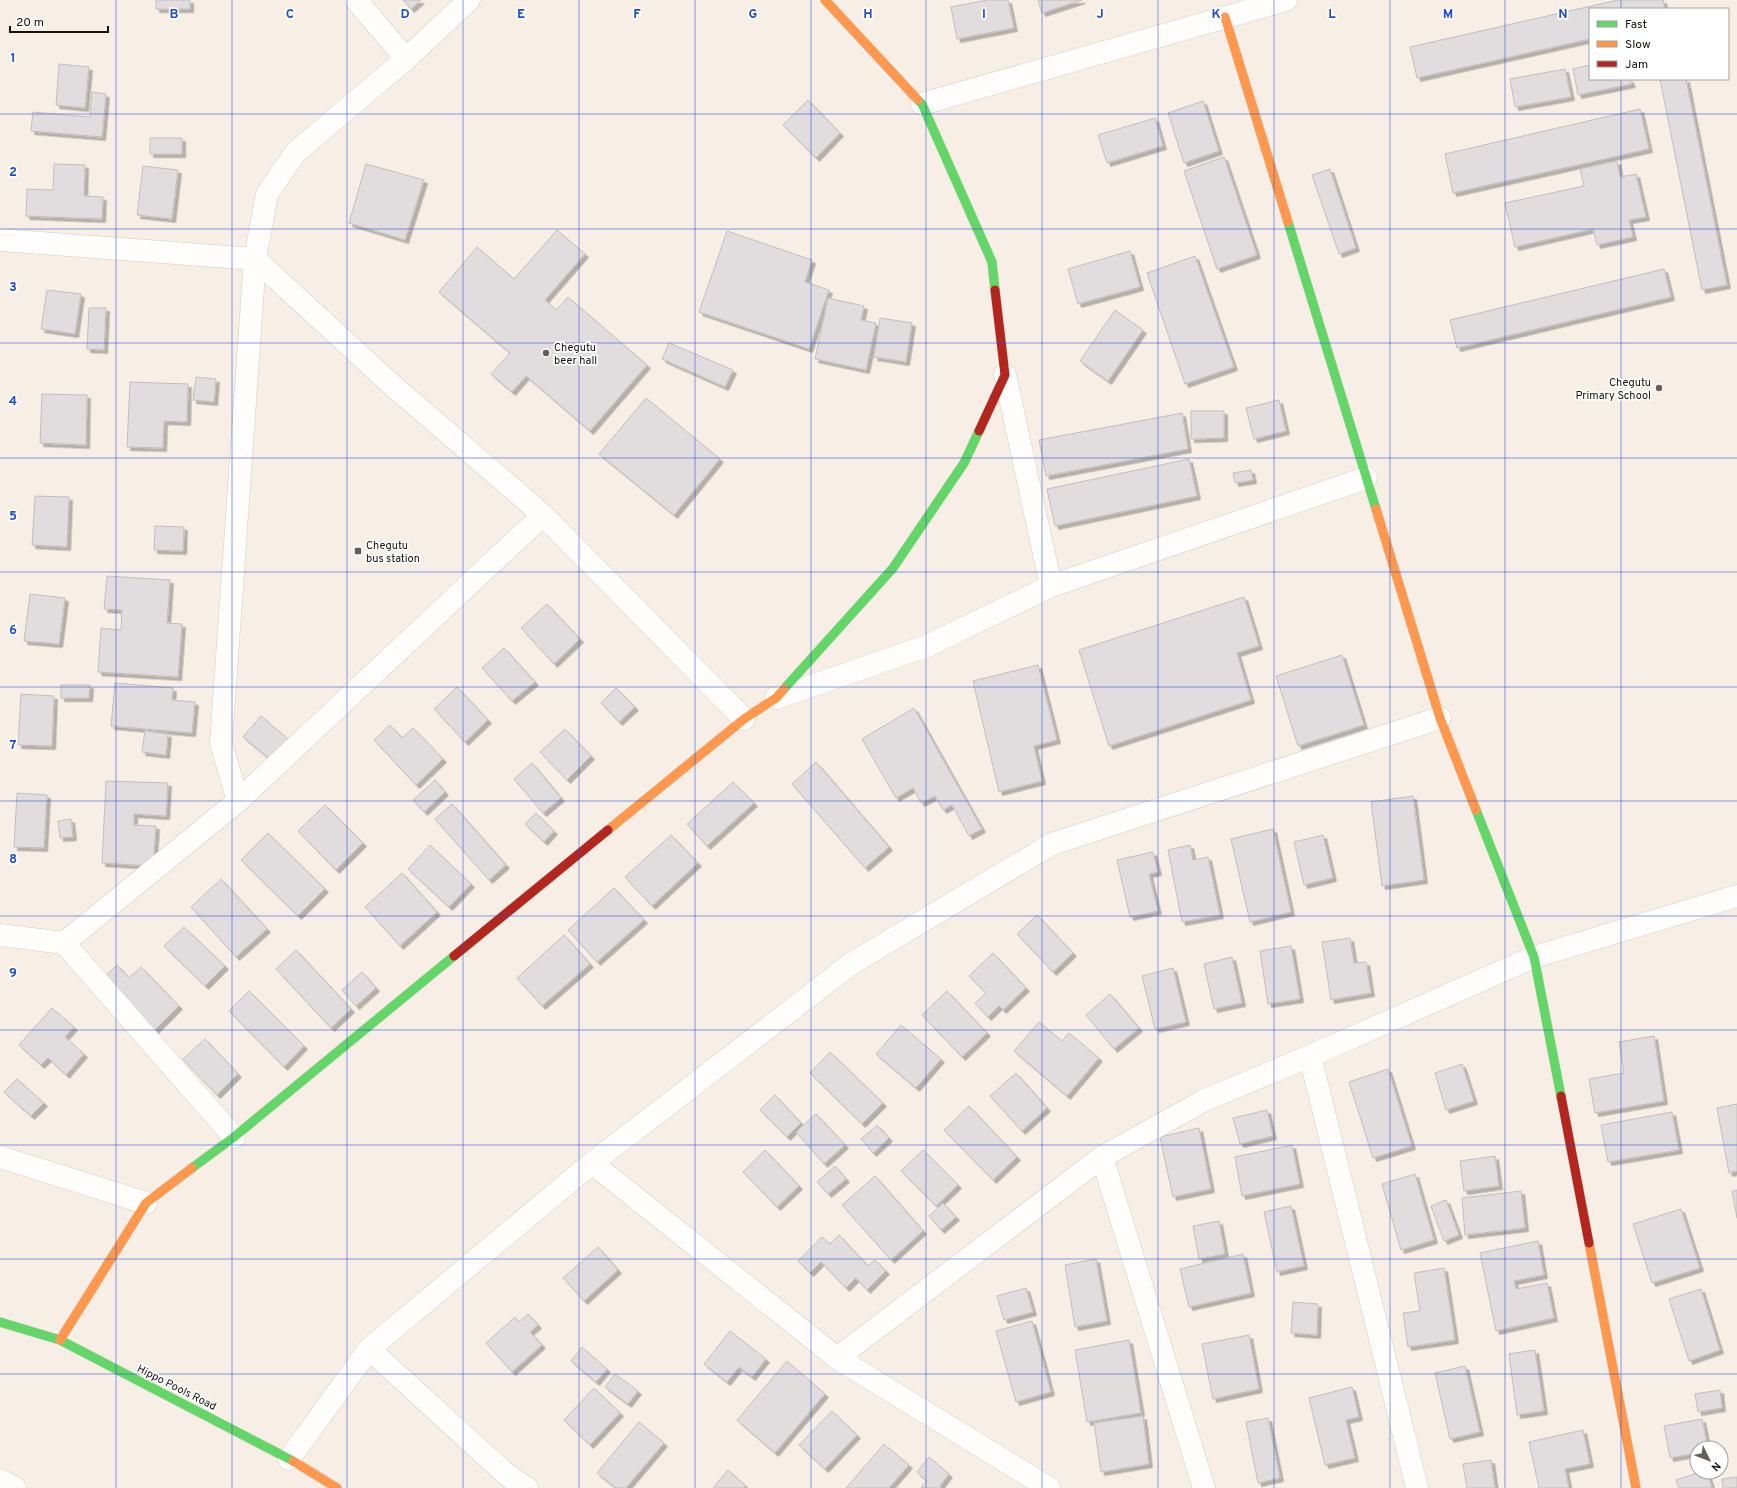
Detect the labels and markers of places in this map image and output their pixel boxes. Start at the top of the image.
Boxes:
place label: Chegutu beer hall [554,341,597,368]
marker: Chegutu beer hall [541,348,551,358]
place label: Chegutu Primary School [1575,376,1651,403]
marker: Chegutu Primary School [1654,383,1664,393]
place label: Chegutu bus station [366,539,420,566]
marker: Chegutu bus station [353,546,363,556]

